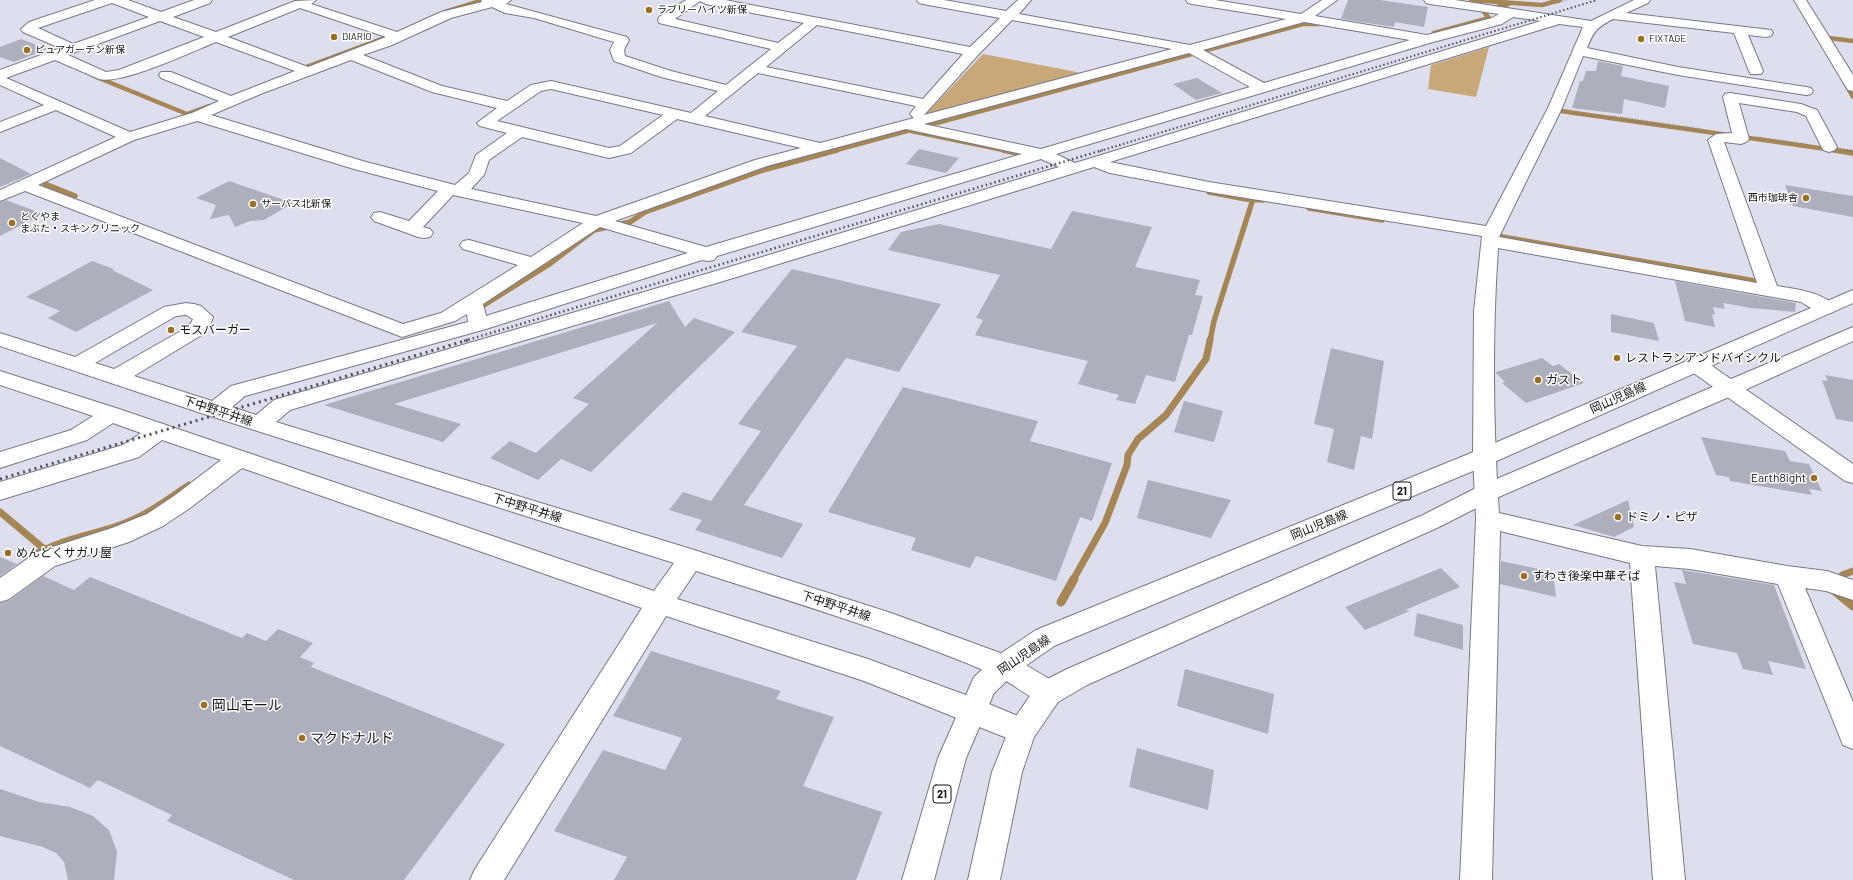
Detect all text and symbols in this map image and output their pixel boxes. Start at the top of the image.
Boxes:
place label: ラブリーハイツ新保 [657,4,747,16]
marker: ラブリーハイツ新保 [644,5,654,15]
place label: DIARIO [342,31,372,43]
marker: DIARIO [329,32,339,42]
place label: FIXTAGE [1649,33,1686,45]
marker: FIXTAGE [1636,34,1646,44]
place label: ピュアガーデン新保 [35,44,125,56]
marker: ピュアガーデン新保 [22,45,32,55]
place label: 西市珈琲舎 [1748,192,1798,204]
marker: 西市珈琲舎 [1801,193,1811,203]
place label: サーパス北新保 [261,198,331,210]
marker: サーパス北新保 [248,199,258,209]
place label: とくやま まぶた・スキンクリニック [20,211,140,234]
marker: とくやま まぶた・スキンクリニック [7,218,17,228]
place label: モスバーガー [179,323,251,337]
marker: モスバーガー [166,325,176,335]
place label: レストランアンドバイシクル [1625,351,1781,365]
marker: レストランアンドバイシクル [1612,353,1622,363]
place label: ガスト [1546,373,1582,387]
marker: ガスト [1533,375,1543,385]
street label: 岡山児島線 [1588,379,1648,417]
street label: 下中野平井線 [182,393,254,429]
place label: Earth8ight [1751,471,1806,485]
marker: Earth8ight [1809,473,1819,483]
road number: 21 [1393,482,1411,500]
street label: 下中野平井線 [490,491,564,525]
street label: 岡山児島線 [1288,507,1350,543]
place label: ドミノ・ピザ [1626,510,1698,524]
marker: ドミノ・ピザ [1613,512,1623,522]
place label: めんどくサガリ屋 [16,546,112,560]
marker: めんどくサガリ屋 [3,548,13,558]
place label: すわき後楽中華そば [1532,569,1640,583]
marker: すわき後楽中華そば [1519,571,1529,581]
street label: 下中野平井線 [800,588,872,624]
street label: 岡山児島線 [995,632,1053,678]
place label: 岡山モール [212,697,282,713]
marker: 岡山モール [199,700,209,710]
place label: マクドナルド [310,730,394,746]
marker: マクドナルド [297,733,307,743]
road number: 21 [933,785,951,803]

